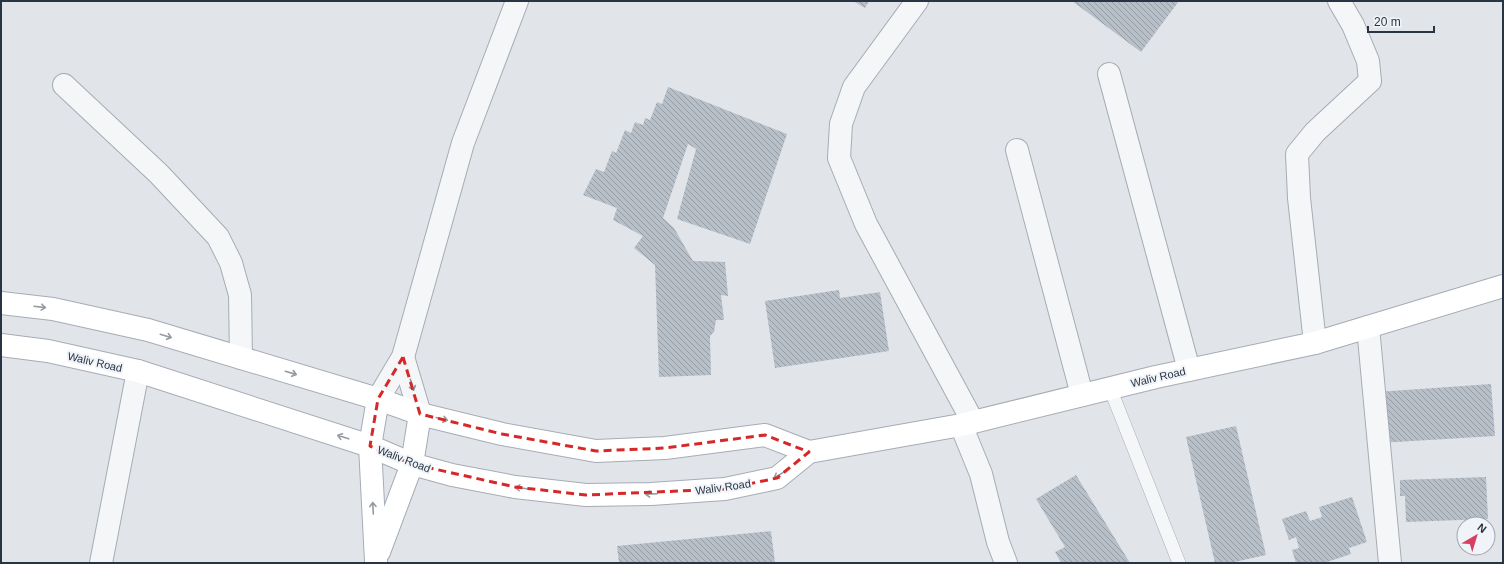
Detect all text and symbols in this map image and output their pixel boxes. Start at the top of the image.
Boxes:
scale bar [1368,8,1434,34]
text: 20 m [1374,15,1401,29]
one-way arrow [33,304,46,311]
one-way arrow [160,333,173,340]
street label: Waliv Road [66,350,124,374]
street label: Waliv Road [1129,365,1187,389]
one-way arrow [284,370,297,377]
one-way arrow [409,379,416,392]
one-way arrow [435,416,448,424]
one-way arrow [337,433,350,440]
street label: Waliv Road [376,443,432,475]
one-way arrow [773,471,784,480]
street label: Waliv Road [695,477,751,497]
one-way arrow [515,484,528,491]
one-way arrow [645,490,658,498]
one-way arrow [369,502,377,515]
north arrow [1456,516,1496,556]
text: N [1475,521,1489,535]

